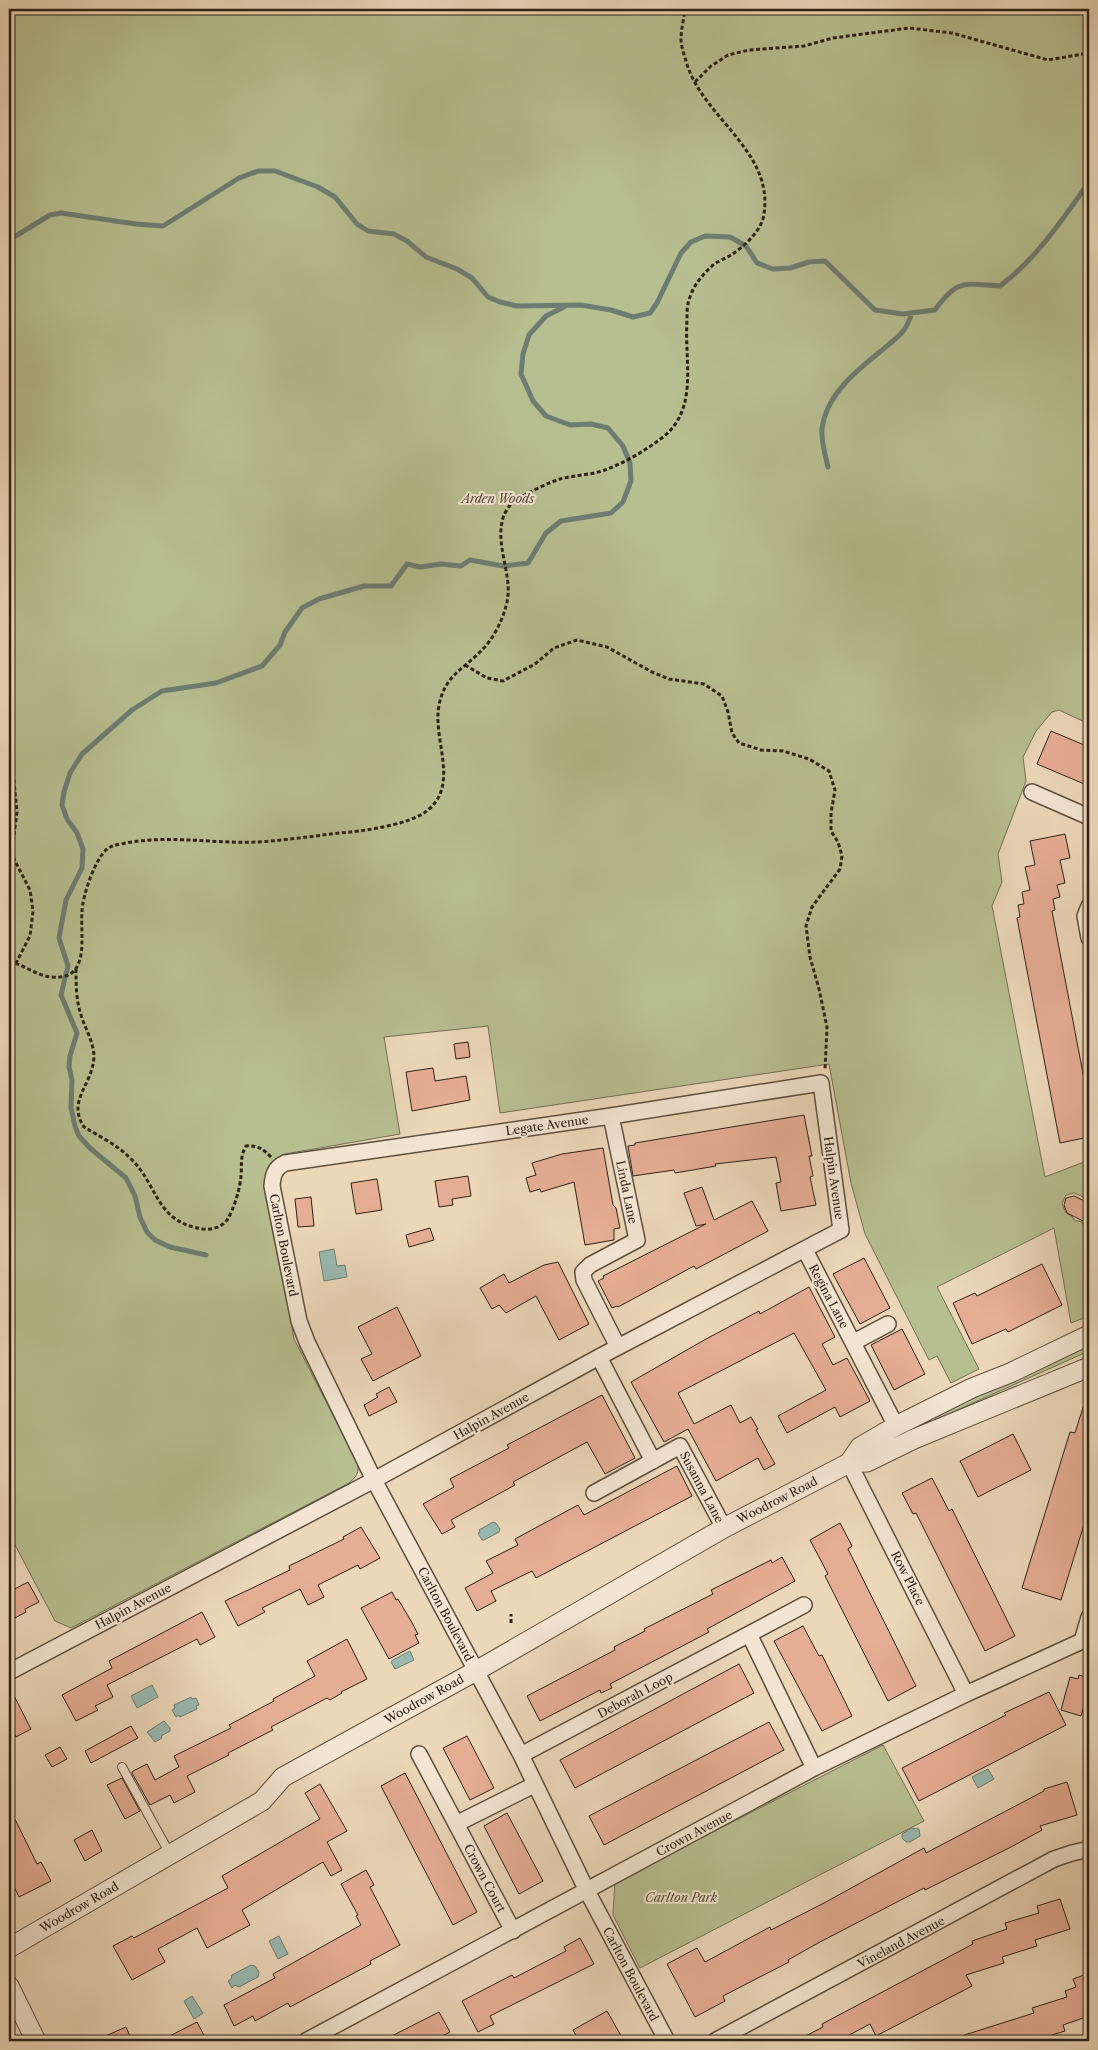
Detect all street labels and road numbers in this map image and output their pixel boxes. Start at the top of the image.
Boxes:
street label: Legate Avenue [505,1112,590,1138]
street label: Halpin Avenue [821,1135,847,1221]
street label: Linda Lane [613,1159,641,1225]
street label: Carlton Boulevard [267,1192,301,1298]
street label: Regina Lane [806,1261,852,1331]
street label: Halpin Avenue [451,1389,532,1443]
street label: Susanna Lane [677,1449,727,1526]
street label: Woodrow Road [733,1473,820,1527]
street label: Row Place [888,1548,928,1608]
street label: Carlton Boulevard [415,1564,477,1664]
street label: Halpin Avenue [92,1580,174,1632]
street label: Deborah Loop [595,1669,675,1721]
street label: Woodrow Road [381,1671,467,1727]
street label: Crown Avenue [653,1807,735,1859]
street label: Crown Court [461,1841,510,1915]
street label: Woodrow Road [36,1878,122,1936]
street label: Vineland Avenue [854,1913,947,1972]
street label: Carlton Boulevard [600,1924,662,2024]

